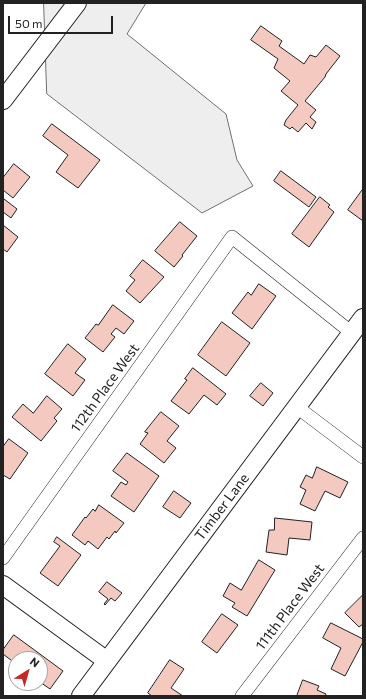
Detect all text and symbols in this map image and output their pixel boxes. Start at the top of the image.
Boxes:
scale bar [10,8,115,34]
text: 50 m [15,16,43,30]
street label: 112th Place West [67,340,143,436]
street label: Timber Lane [191,470,253,544]
street label: 111th Place West [252,560,328,654]
north arrow [8,651,48,691]
text: N [28,654,42,669]

